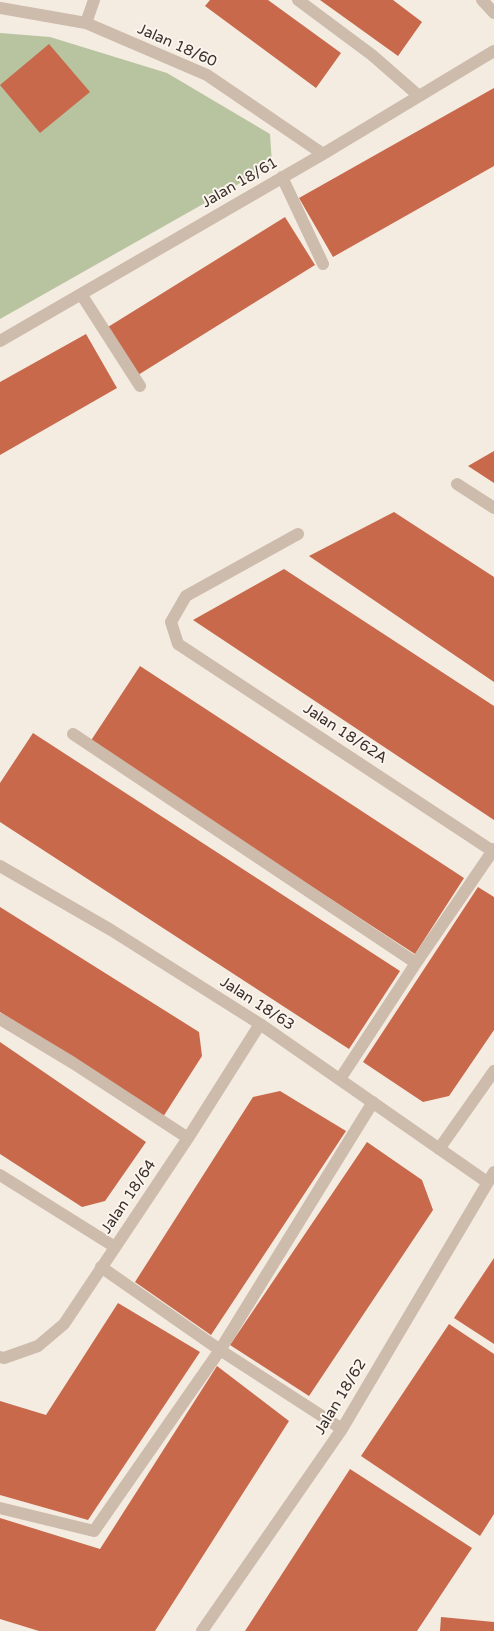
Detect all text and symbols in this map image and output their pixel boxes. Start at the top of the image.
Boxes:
street label: Jalan 18/60 [135,21,219,71]
street label: Jalan 18/61 [199,154,281,212]
street label: Jalan 18/62A [300,700,390,768]
street label: Jalan 18/63 [216,973,298,1035]
street label: Jalan 18/64 [98,1157,160,1237]
street label: Jalan 18/62 [311,1356,371,1438]

